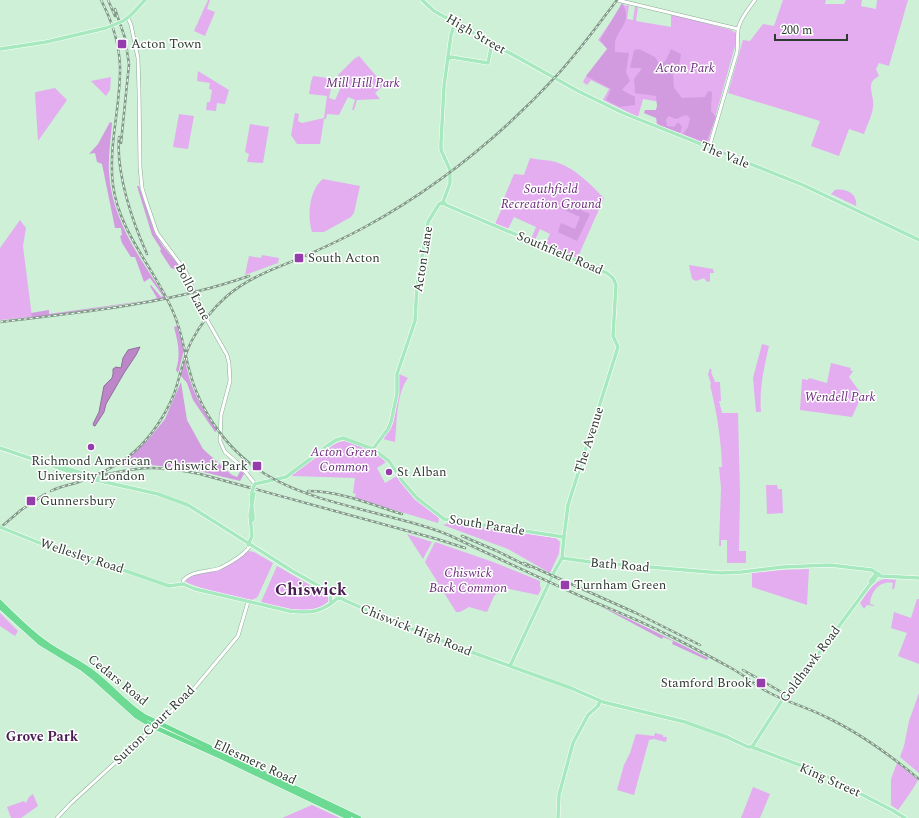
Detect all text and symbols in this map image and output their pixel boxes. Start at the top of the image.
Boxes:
street label: High Street [442,9,510,59]
scale bar [775,16,847,42]
text: 200 m [781,21,812,40]
place label: Acton Town [131,34,202,54]
marker: Acton Town [116,38,128,50]
park label: Acton Park [654,58,715,78]
park label: Mill Hill Park [326,73,400,93]
street label: The Vale [697,136,753,174]
park label: Southfield Recreation Ground [501,179,602,214]
street label: Acton Lane [408,225,438,293]
street label: Southfield Road [514,226,606,280]
place label: South Acton [308,248,380,268]
marker: South Acton [293,252,305,264]
street label: Bollo Lane [170,260,216,324]
park label: Wendell Park [804,387,876,407]
street label: The Avenue [569,404,609,476]
marker: Richmond American University London [86,442,96,452]
park label: Acton Green Common [310,442,378,477]
place label: Richmond American University London [31,451,151,486]
place label: Chiswick Park [164,456,248,476]
marker: Chiswick Park [251,460,263,472]
place label: St Alban [397,462,447,482]
marker: St Alban [384,467,394,477]
place label: Gunnersbury [40,491,116,511]
marker: Gunnersbury [25,495,37,507]
street label: South Parade [448,509,526,541]
street label: Wellesley Road [37,533,127,579]
street label: Bath Road [589,552,651,578]
park label: Chiswick Back Common [429,563,507,598]
place label: Turnham Green [574,575,667,595]
district label: Chiswick [275,577,348,603]
marker: Turnham Green [559,579,571,591]
street label: Chiswick High Road [357,598,475,662]
street label: Goldhawk Road [774,621,846,707]
street label: Cedars Road [83,649,153,711]
place label: Stamford Brook [661,673,752,693]
marker: Stamford Brook [755,677,767,689]
street label: Sutton Court Road [108,681,200,769]
district label: Grove Park [6,726,79,747]
street label: Ellesmere Road [210,734,300,790]
street label: King Street [796,758,864,803]

